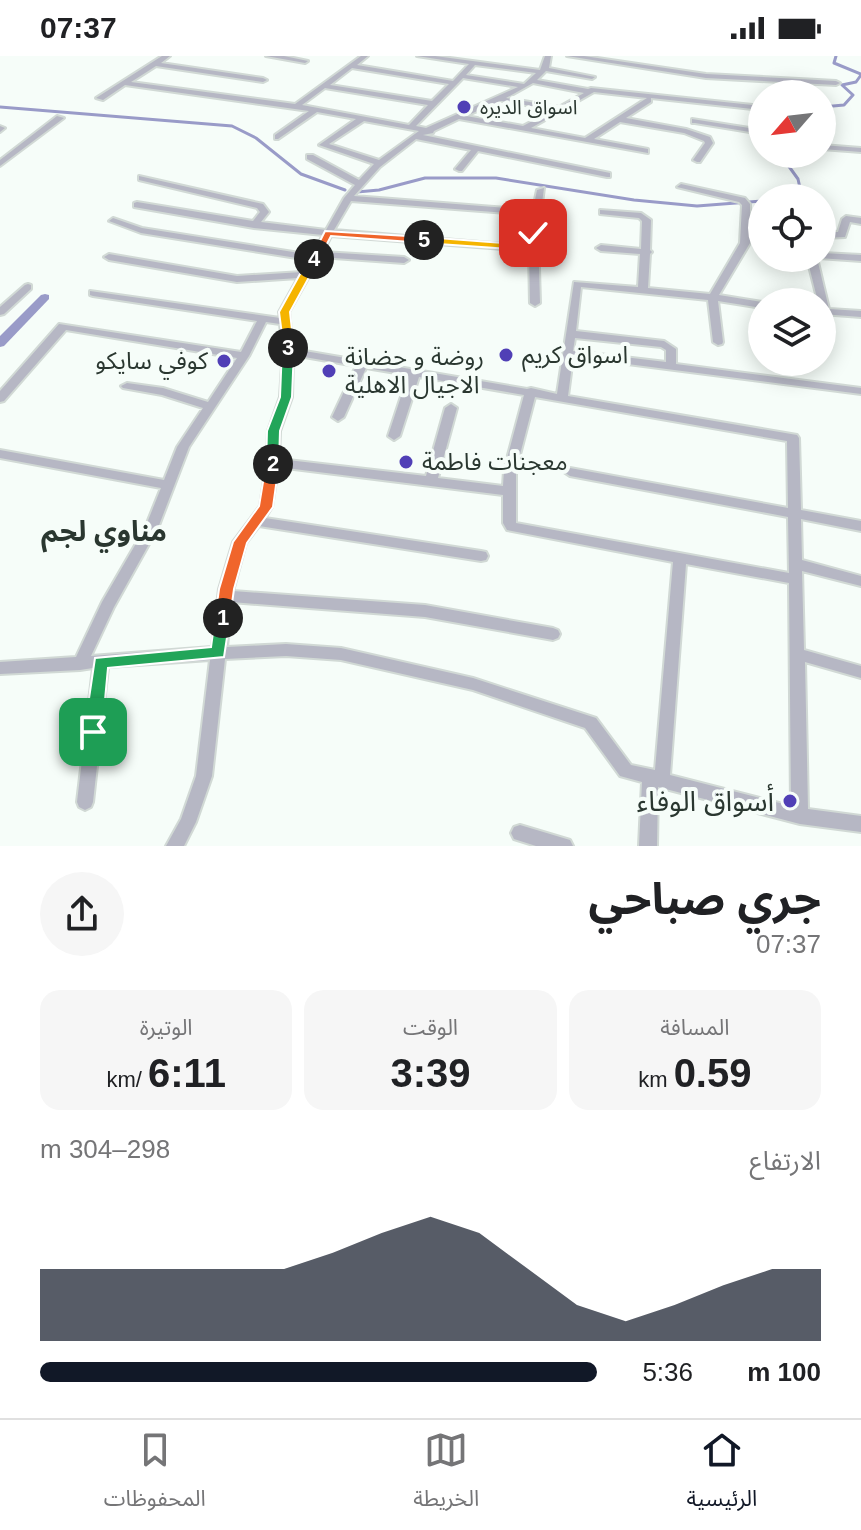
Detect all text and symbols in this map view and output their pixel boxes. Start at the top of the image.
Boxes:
text: 07:37 [40,11,117,44]
north arrow [748,80,836,168]
map controls [748,80,836,376]
place label: اسواق الديره [480,96,577,119]
marker: اسواق الديره [455,98,473,116]
button: locate [748,184,836,272]
pin [499,199,567,267]
icon: check [511,211,555,255]
pin: 5 [404,220,444,260]
text: 5 [418,227,430,252]
pin: 4 [294,239,334,279]
text: 4 [308,246,320,271]
button: layers [748,288,836,376]
pin: 3 [268,328,308,368]
text: 3 [282,335,294,360]
place label: اسواق كريم [522,341,628,372]
place label: روضة و حضانة الاجيال الاهلية [345,343,484,399]
marker: اسواق كريم [497,346,515,364]
place label: كوفي سايكو [95,347,209,380]
marker: كوفي سايكو [215,352,233,370]
marker: روضة و حضانة الاجيال الاهلية [320,362,338,380]
pin: 2 [253,444,293,484]
place label: معجنات فاطمة [422,448,568,475]
text: 2 [267,451,279,476]
marker: معجنات فاطمة [397,453,415,471]
district label: مناوي لجم [41,516,167,553]
pin: 1 [203,598,243,638]
text: 1 [217,605,229,630]
pin [59,698,127,766]
icon: arrive [71,710,115,754]
place label: أسواق الوفاء [637,783,774,818]
marker: أسواق الوفاء [781,792,799,810]
button: share [40,872,124,956]
text: جري صباحي [589,874,821,923]
text: 07:37 [756,929,821,959]
text: الوتيرة [140,1015,193,1040]
text: الوقت [403,1015,458,1040]
text: المسافة [660,1015,729,1040]
text: 6:11 [148,1051,226,1095]
text: 3:39 [390,1051,471,1095]
text: 0.59 [674,1051,751,1095]
text: /km [106,1067,148,1092]
text: km [638,1067,674,1092]
text: 298–304 m [40,1134,170,1164]
text: الارتفاع [750,1146,821,1176]
text: 5:36 [642,1357,693,1387]
text: 100 m [747,1357,821,1387]
tab: المحفوظات [104,1428,206,1522]
tab: الخريطة [413,1428,479,1522]
tab: الرئيسية [687,1428,757,1522]

